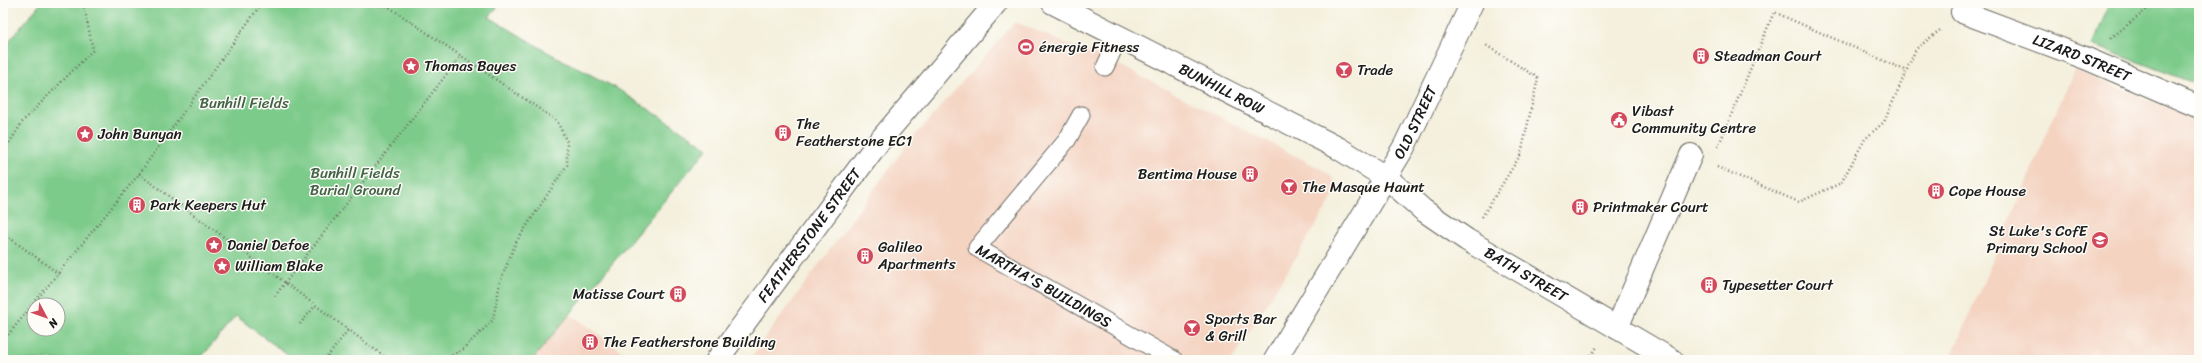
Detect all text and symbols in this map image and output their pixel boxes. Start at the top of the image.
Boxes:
street label: LIZARD STREET [2029,27,2136,90]
place label: énergie Fitness [1039,34,1139,60]
sports icon: énergie Fitness [1016,37,1036,57]
place label: Steadman Court [1714,43,1822,69]
building icon: Steadman Court [1691,46,1711,66]
place label: Thomas Bayes [424,53,516,79]
place icon: Thomas Bayes [401,56,421,76]
street label: BUNHILL ROW [1174,56,1269,122]
place label: Trade [1357,57,1394,83]
bar icon: Trade [1334,60,1354,80]
street label: OLD STREET [1386,80,1445,165]
park label: Bunhill Fields [199,90,289,116]
place label: Vibast Community Centre [1632,98,1757,141]
public building icon: Vibast Community Centre [1609,110,1629,130]
place label: The Featherstone EC1 [796,111,912,154]
place label: John Bunyan [97,121,182,147]
building icon: The Featherstone EC1 [773,123,793,143]
place icon: John Bunyan [75,124,95,144]
park label: Bunhill Fields Burial Ground [310,160,401,203]
place label: Bentima House [1138,161,1237,187]
street label: FEATHERSTONE STREET [751,162,869,308]
building icon: Bentima House [1240,164,1260,184]
place label: The Masque Haunt [1302,174,1425,200]
bar icon: The Masque Haunt [1279,177,1299,197]
place label: Cope House [1949,178,2026,204]
building icon: Cope House [1926,181,1946,201]
place label: Park Keepers Hut [150,192,267,218]
place label: Printmaker Court [1593,194,1709,220]
building icon: Park Keepers Hut [127,195,147,215]
building icon: Printmaker Court [1570,197,1590,217]
place label: St Luke's CofE Primary School [1986,218,2089,261]
school or university icon: St Luke's CofE Primary School [2090,230,2110,250]
place label: Daniel Defoe [227,232,309,258]
place label: Galileo Apartments [877,234,956,277]
place icon: Daniel Defoe [204,235,224,255]
street label: MARTHA'S BUILDINGS [971,237,1117,335]
street label: BATH STREET [1479,240,1574,310]
building icon: Galileo Apartments [855,246,875,266]
place label: William Blake [235,253,324,279]
place icon: William Blake [212,256,232,276]
place label: Typesetter Court [1722,272,1834,298]
building icon: Typesetter Court [1699,275,1719,295]
place label: Matisse Court [573,281,665,307]
building icon: Matisse Court [668,284,688,304]
north arrow [26,297,66,337]
place label: Sports Bar & Grill [1205,306,1277,349]
text: N [43,313,63,333]
bar icon: Sports Bar & Grill [1182,318,1202,338]
place label: The Featherstone Building [603,329,776,355]
building icon: The Featherstone Building [580,332,600,352]

